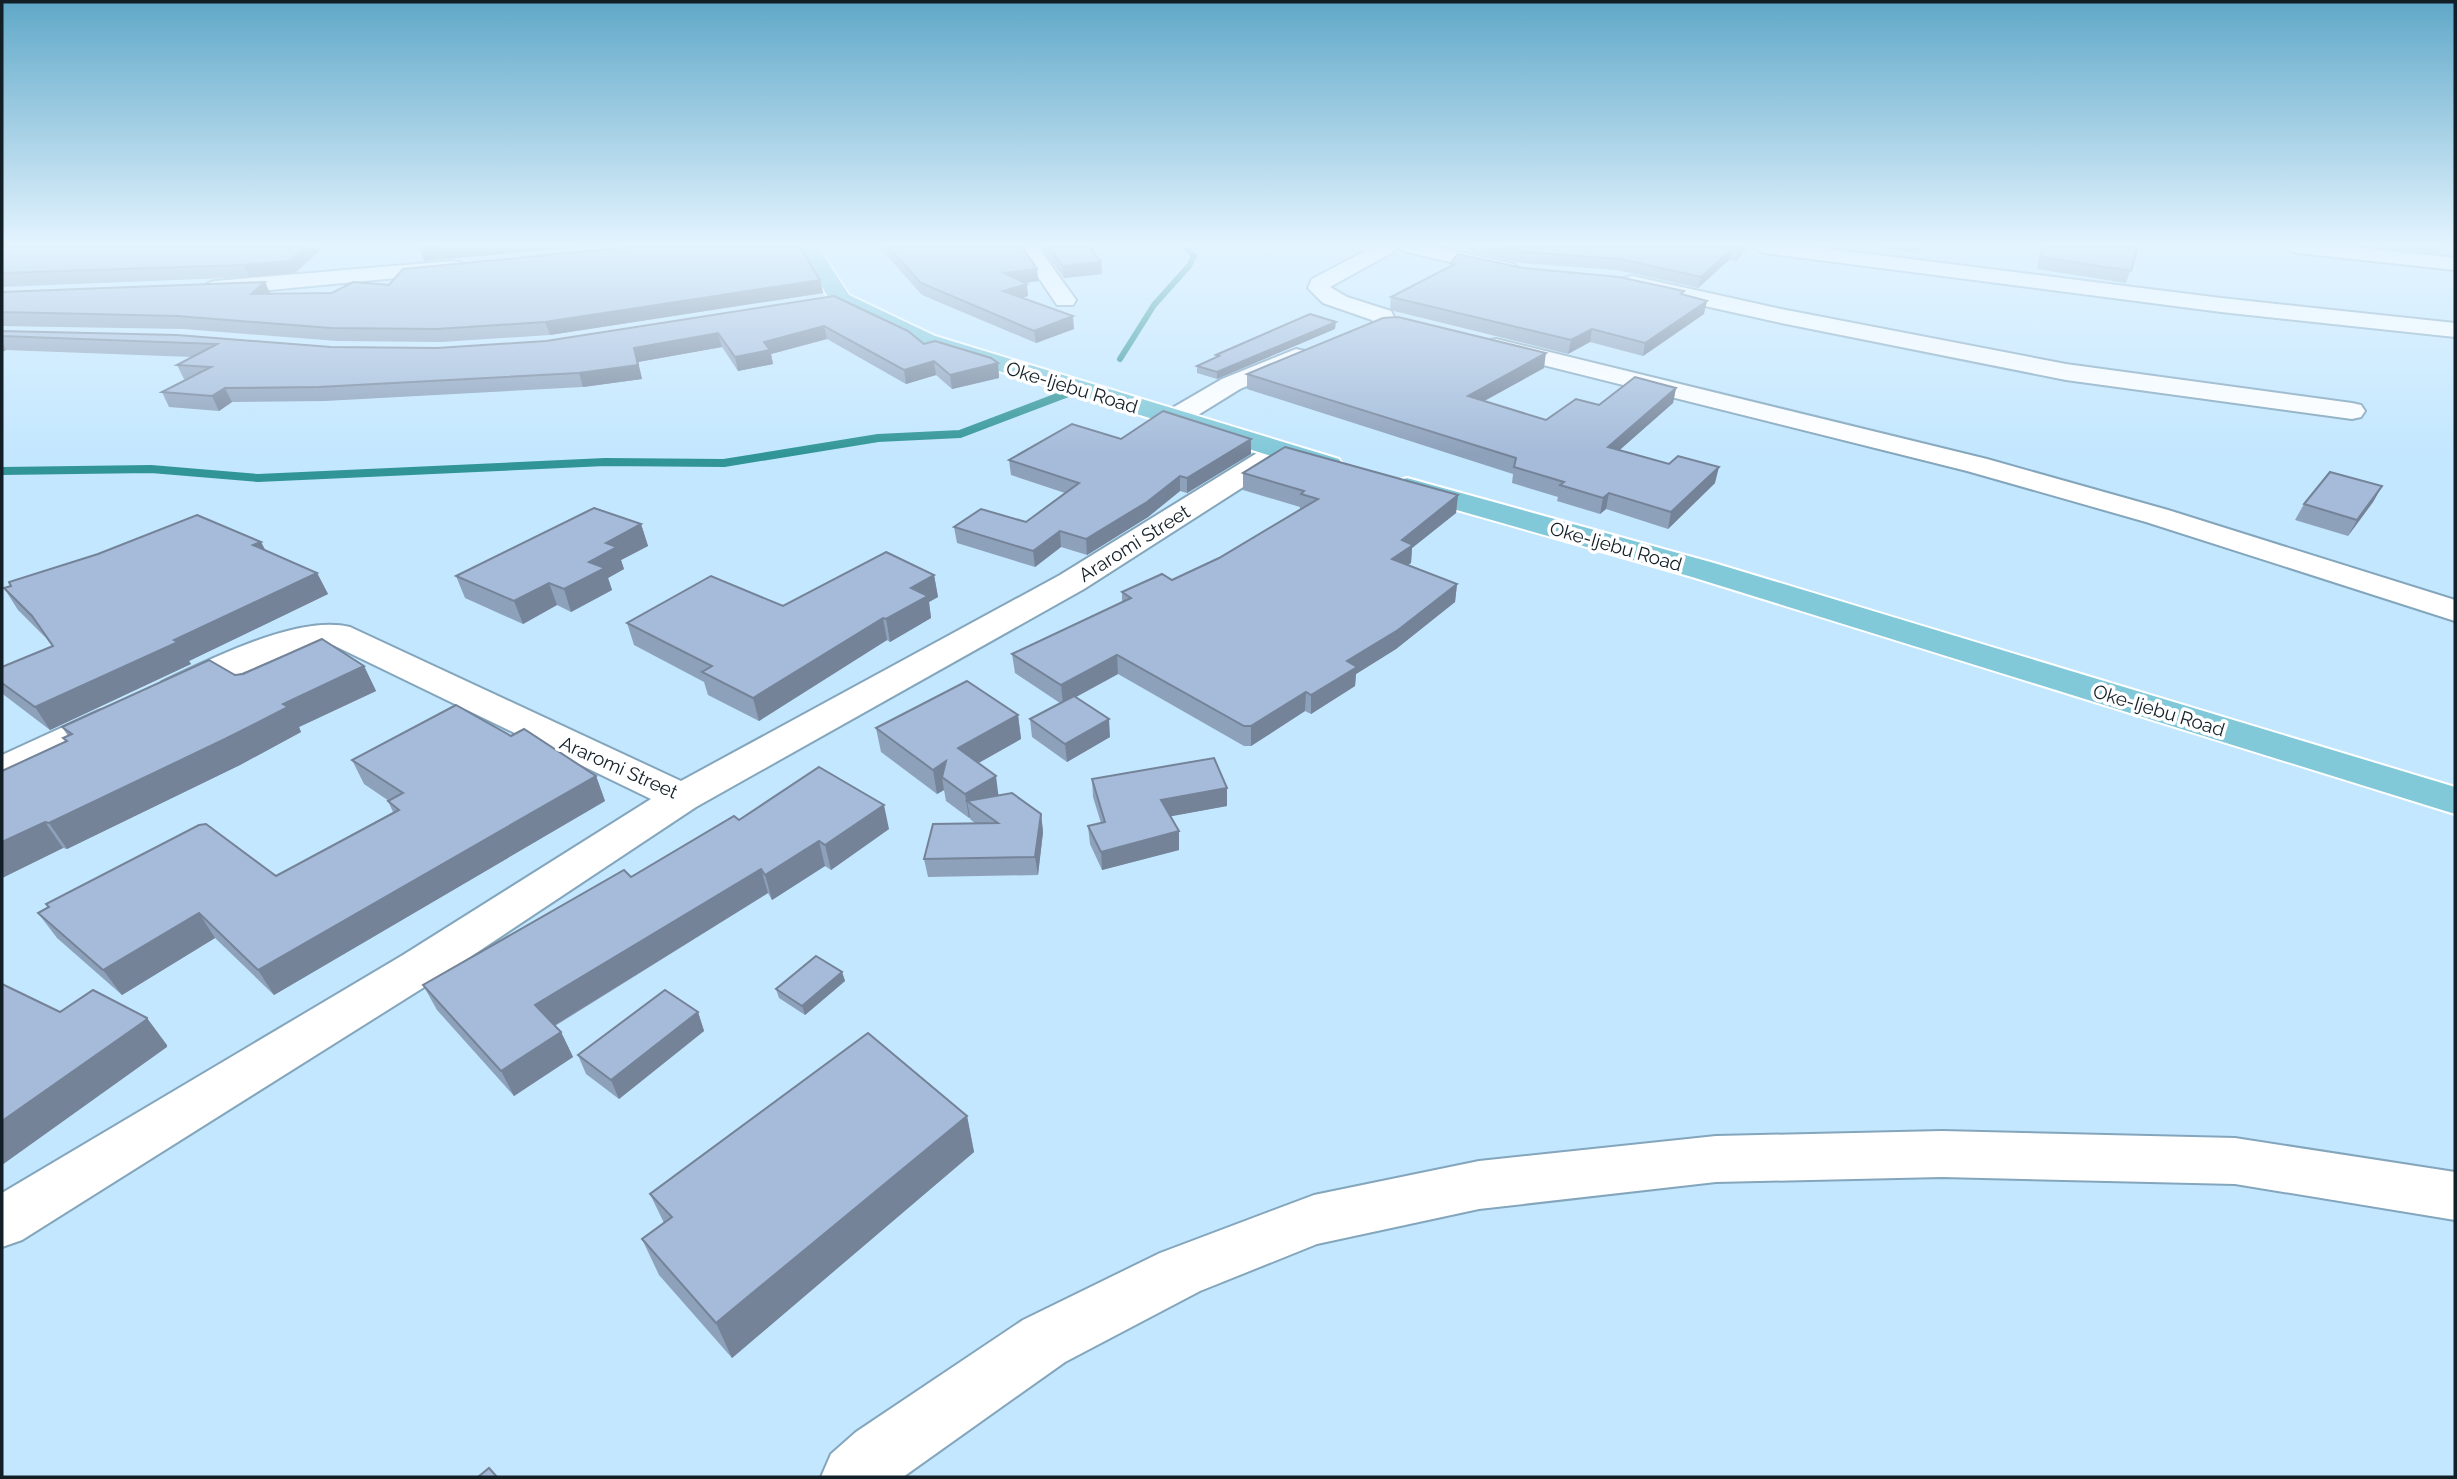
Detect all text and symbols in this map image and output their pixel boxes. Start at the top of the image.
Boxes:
street label: Oke-Ijebu Road [1003,357,1141,417]
street label: Araromi Street [1074,500,1194,586]
street label: Oke-Ijebu Road [1547,517,1685,575]
street label: Oke-Ijebu Road [2090,680,2228,740]
street label: Araromi Street [557,731,682,803]

